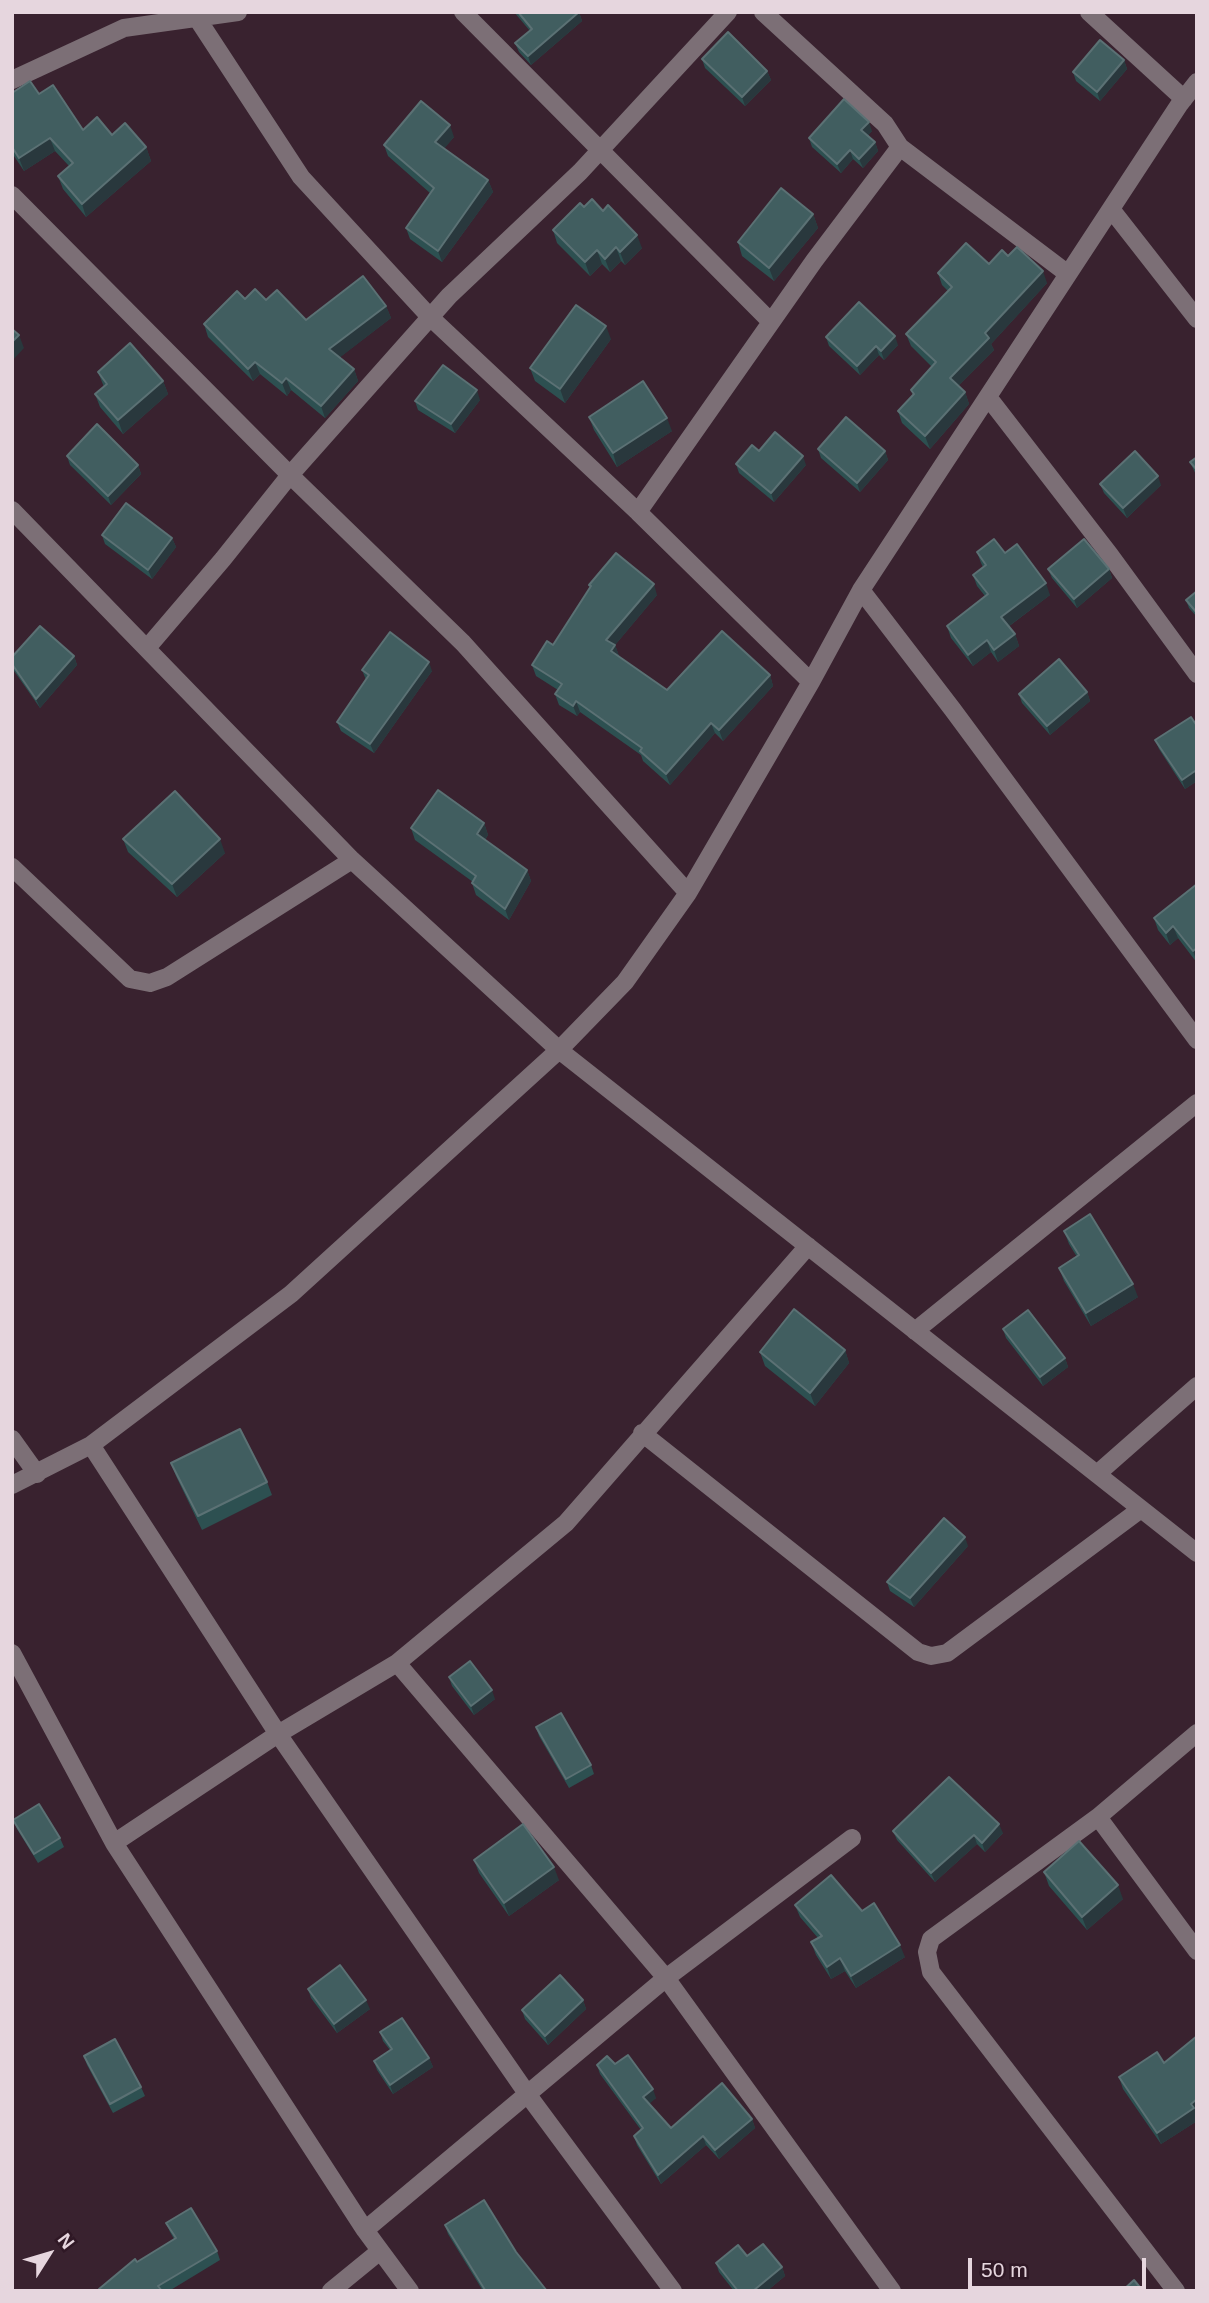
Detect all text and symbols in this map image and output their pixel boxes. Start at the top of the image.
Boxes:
north arrow [14,2219,84,2289]
text: N [54,2229,79,2253]
scale bar [971,2244,1150,2288]
text: 50 m [981,2258,1028,2281]

